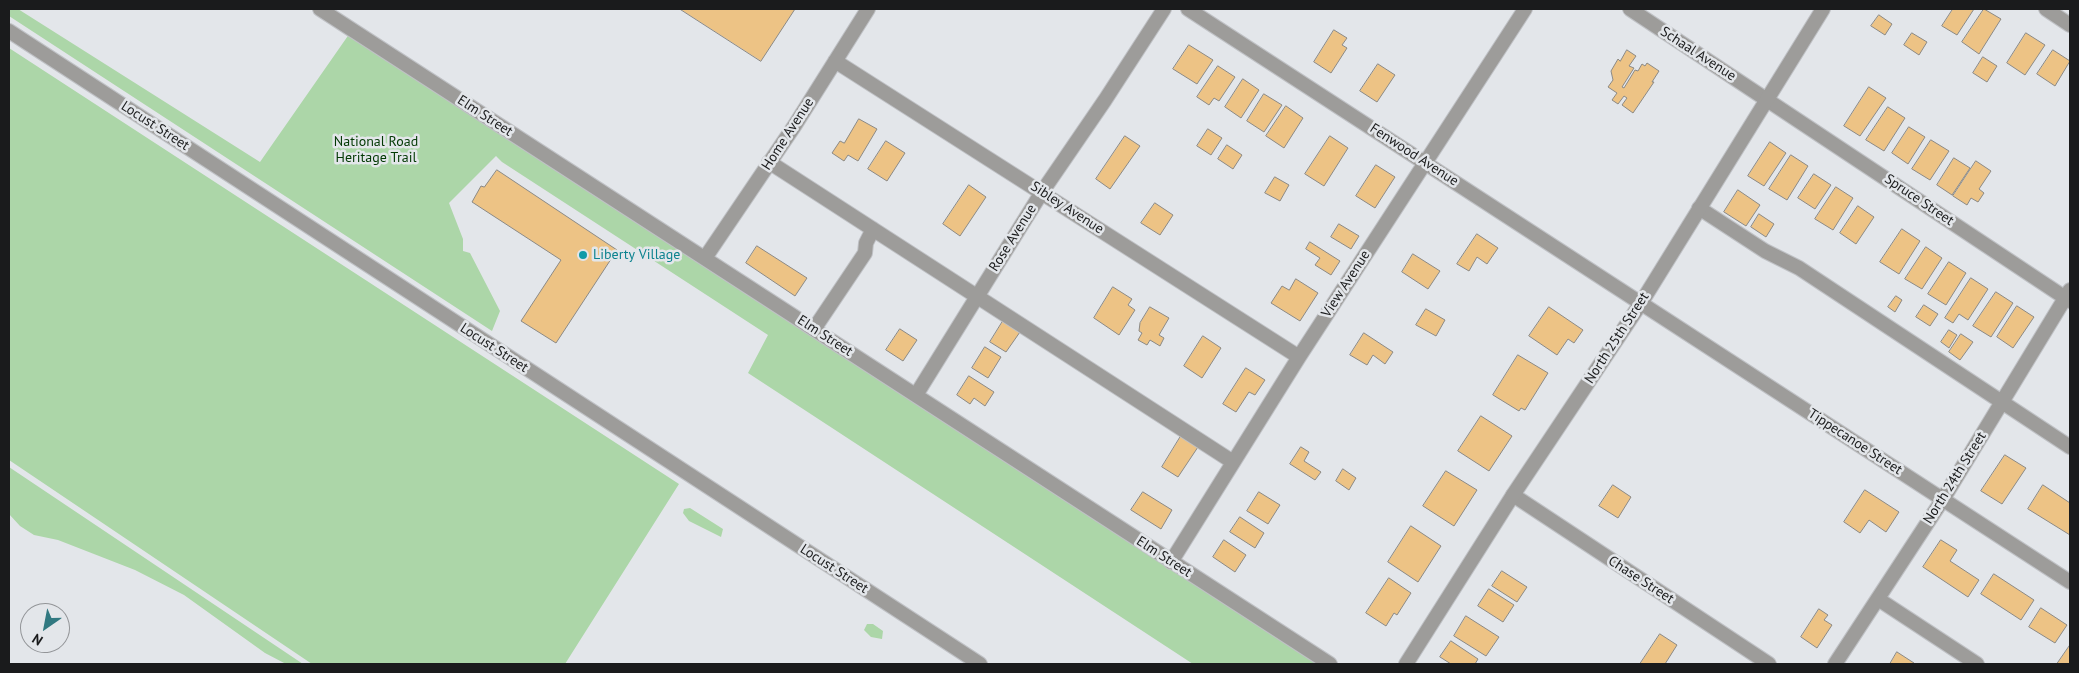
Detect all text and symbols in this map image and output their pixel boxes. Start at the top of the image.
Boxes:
street label: Schaal Avenue [1657,23,1739,85]
street label: Elm Street [454,92,516,140]
street label: Home Avenue [758,95,818,173]
street label: Locust Street [118,98,192,154]
street label: Fenwood Avenue [1367,120,1461,190]
park label: National Road Heritage Trail [334,134,418,166]
street label: Spruce Street [1881,171,1957,229]
street label: Sibley Avenue [1027,178,1107,238]
street label: Rose Avenue [986,201,1040,275]
place label: Liberty Village [593,247,680,263]
street label: View Avenue [1318,247,1374,321]
marker: Liberty Village [577,249,589,261]
street label: North 25th Street [1581,289,1653,387]
street label: Elm Street [794,312,856,360]
street label: Locust Street [457,320,531,376]
street label: Tippecanoe Street [1805,405,1905,479]
street label: North 24th Street [1920,429,1990,527]
street label: Elm Street [1133,533,1195,581]
street label: Locust Street [797,541,871,597]
street label: Chase Street [1605,553,1677,607]
north arrow [20,603,70,653]
text: N [29,630,46,650]

